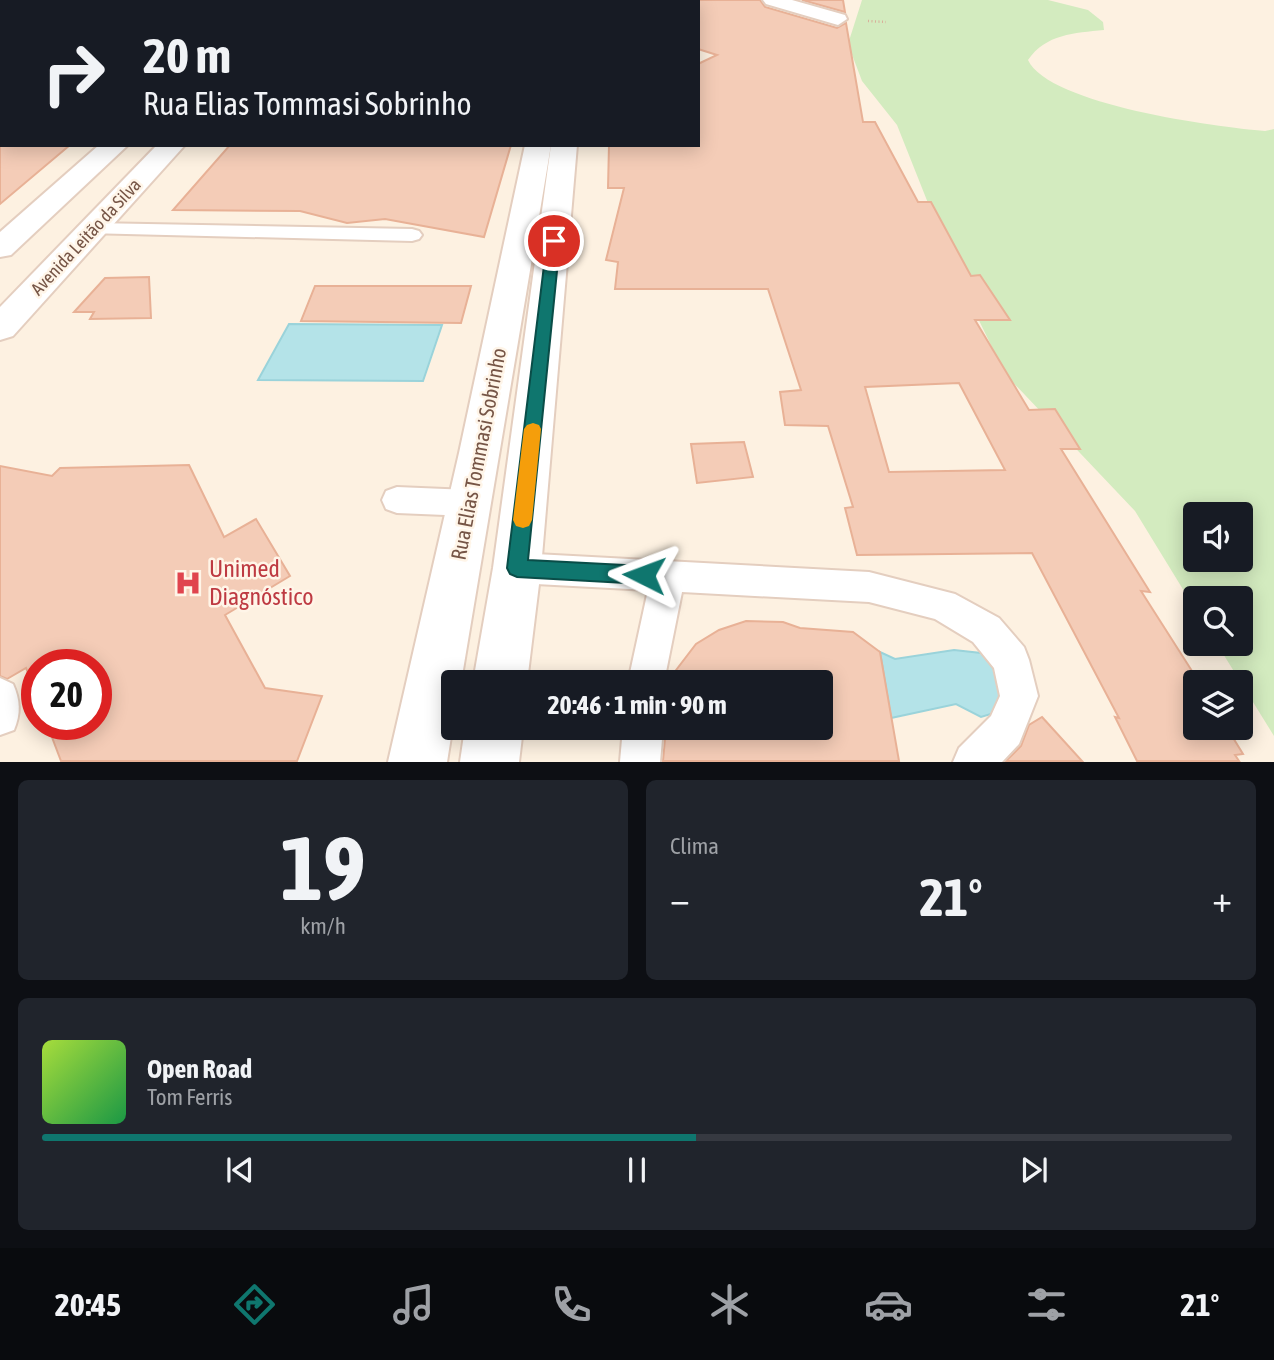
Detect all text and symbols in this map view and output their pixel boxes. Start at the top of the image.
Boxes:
text: 20 m [143,27,231,83]
icon: right [28,28,119,119]
text: Rua Elias Tommasi Sobrinho [143,85,471,122]
street label: Avenida Leitão da Silva [26,174,145,299]
pin [524,211,584,271]
icon: arrive [535,222,573,260]
street label: Rua Elias Tommasi Sobrinho [446,346,510,562]
map controls [1183,502,1253,740]
button: sound [1183,502,1253,572]
position arrow [607,538,681,612]
place label: Unimed Diagnóstico [209,555,313,610]
hospital icon: Unimed Diagnóstico [173,568,203,598]
button: search [1183,586,1253,656]
speed limit sign: 20 [21,649,112,740]
button: layers [1183,670,1253,740]
text: 20:46 · 1 min · 90 m [547,690,727,720]
text: 19 [280,815,366,919]
text: Clima [670,833,719,859]
text: 21° [919,867,983,927]
text: − [670,877,690,920]
text: + [1212,877,1232,920]
text: km/h [300,913,346,939]
text: Open Road [147,1054,252,1084]
text: Tom Ferris [147,1084,232,1110]
icon: previous [221,1151,259,1189]
icon: pause [618,1151,656,1189]
icon: next [1015,1151,1053,1189]
icon: directions [230,1280,279,1329]
icon: music [389,1280,438,1329]
icon: phone [547,1280,596,1329]
icon: climate [705,1280,754,1329]
icon: car [864,1280,913,1329]
icon: filters [1022,1280,1071,1329]
text: 20:45 [55,1286,121,1323]
text: 21° [1180,1286,1219,1323]

